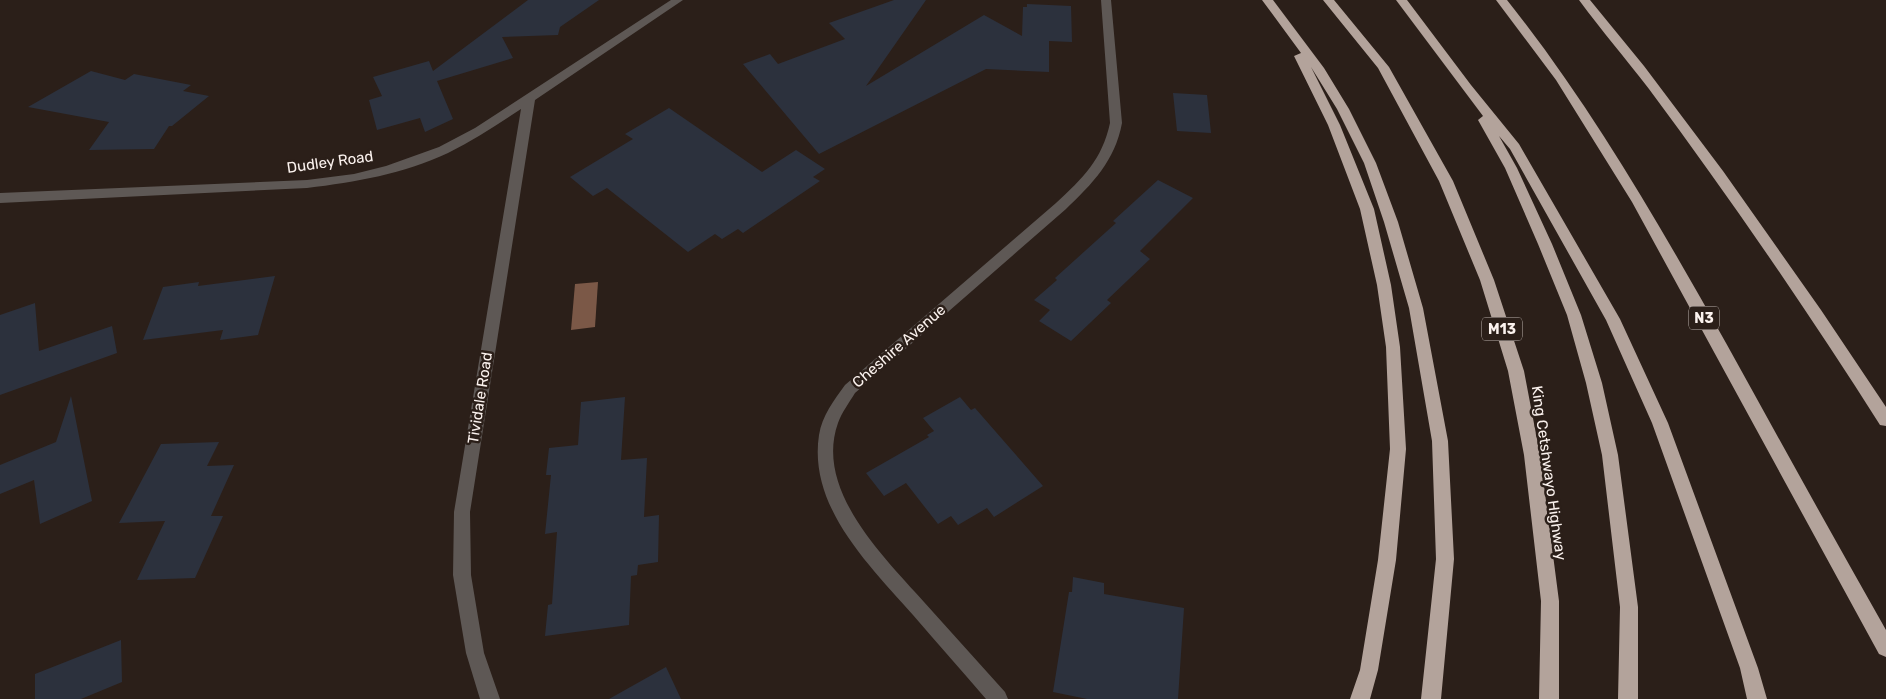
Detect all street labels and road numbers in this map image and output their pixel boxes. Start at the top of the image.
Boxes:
street label: Dudley Road [286,147,374,177]
street label: Cheshire Avenue [849,301,949,391]
road number: N3 [1689,306,1719,330]
road number: M13 [1482,318,1522,340]
street label: Tividale Road [464,351,496,445]
street label: King Cetshwayo Highway [1528,385,1570,561]

